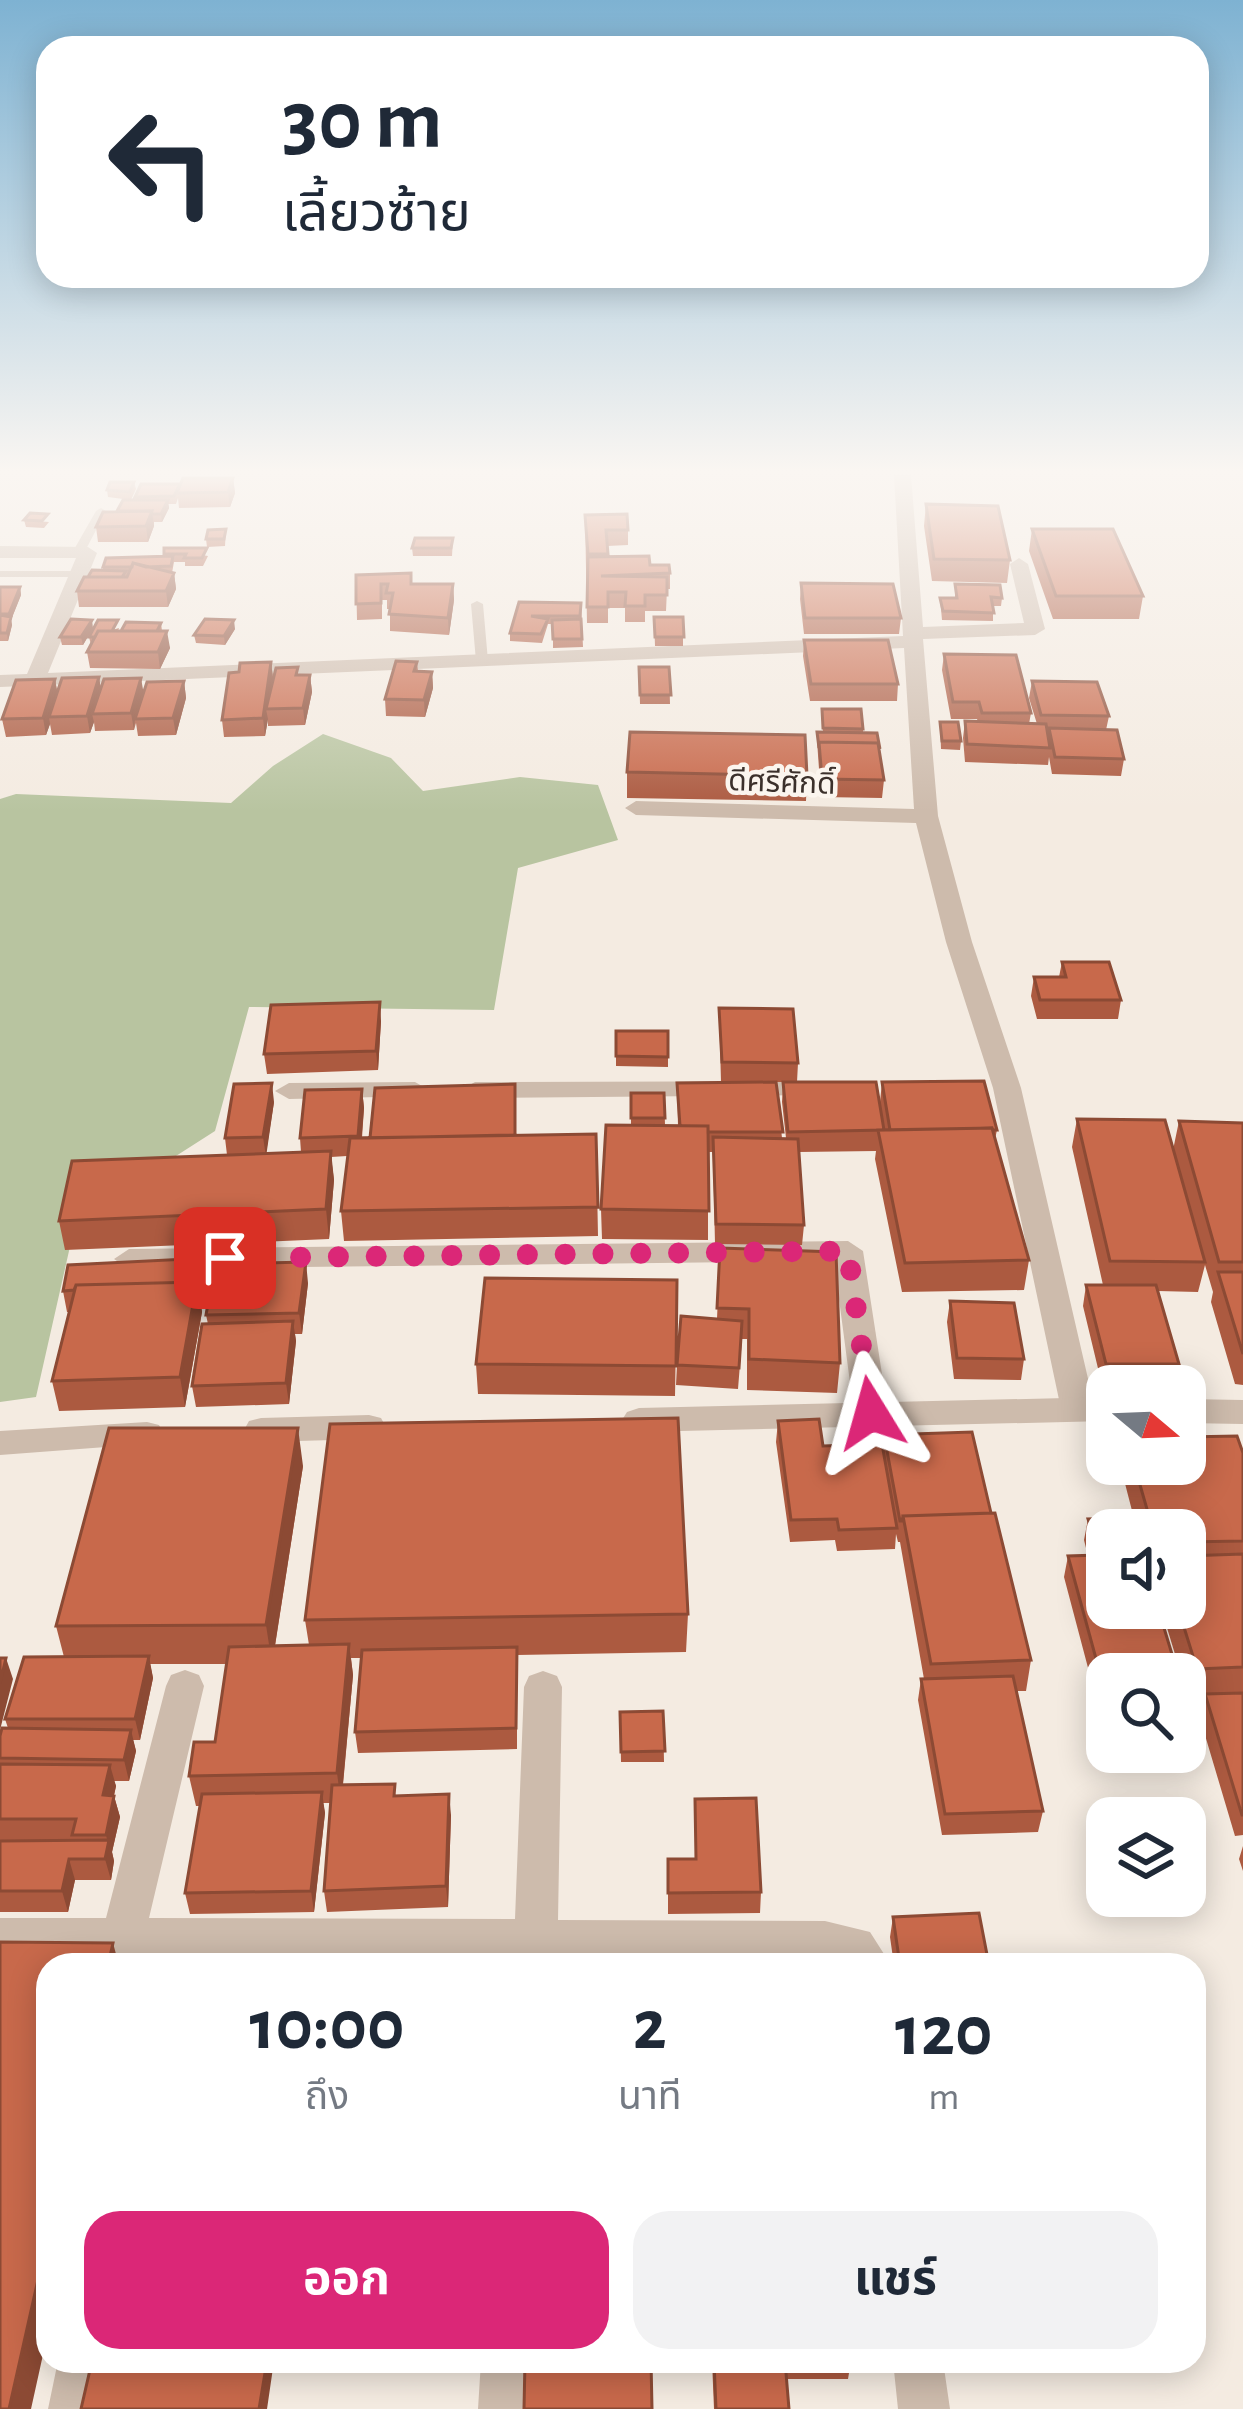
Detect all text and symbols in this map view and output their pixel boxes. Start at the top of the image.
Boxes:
text: 30 m [282,80,442,164]
icon: left [84,84,240,240]
text: เลี้ยวซ้าย [282,187,471,241]
street label: ดีศรีศักดิ์ [728,763,836,800]
pin [174,1207,276,1309]
icon: arrive [192,1225,258,1291]
position arrow [808,1350,934,1476]
north arrow [1086,1365,1206,1485]
map controls [1086,1365,1206,1917]
button: sound [1086,1509,1206,1629]
button: search [1086,1653,1206,1773]
button: layers [1086,1797,1206,1917]
text: 10:00 [250,1990,405,2062]
text: 2 [633,1990,667,2062]
text: 120 [895,1996,992,2068]
text: ถึง [305,2078,349,2117]
text: นาที [618,2078,682,2117]
text: m [928,2078,959,2117]
button: ออก [84,2211,609,2349]
button: แชร์ [633,2211,1158,2349]

